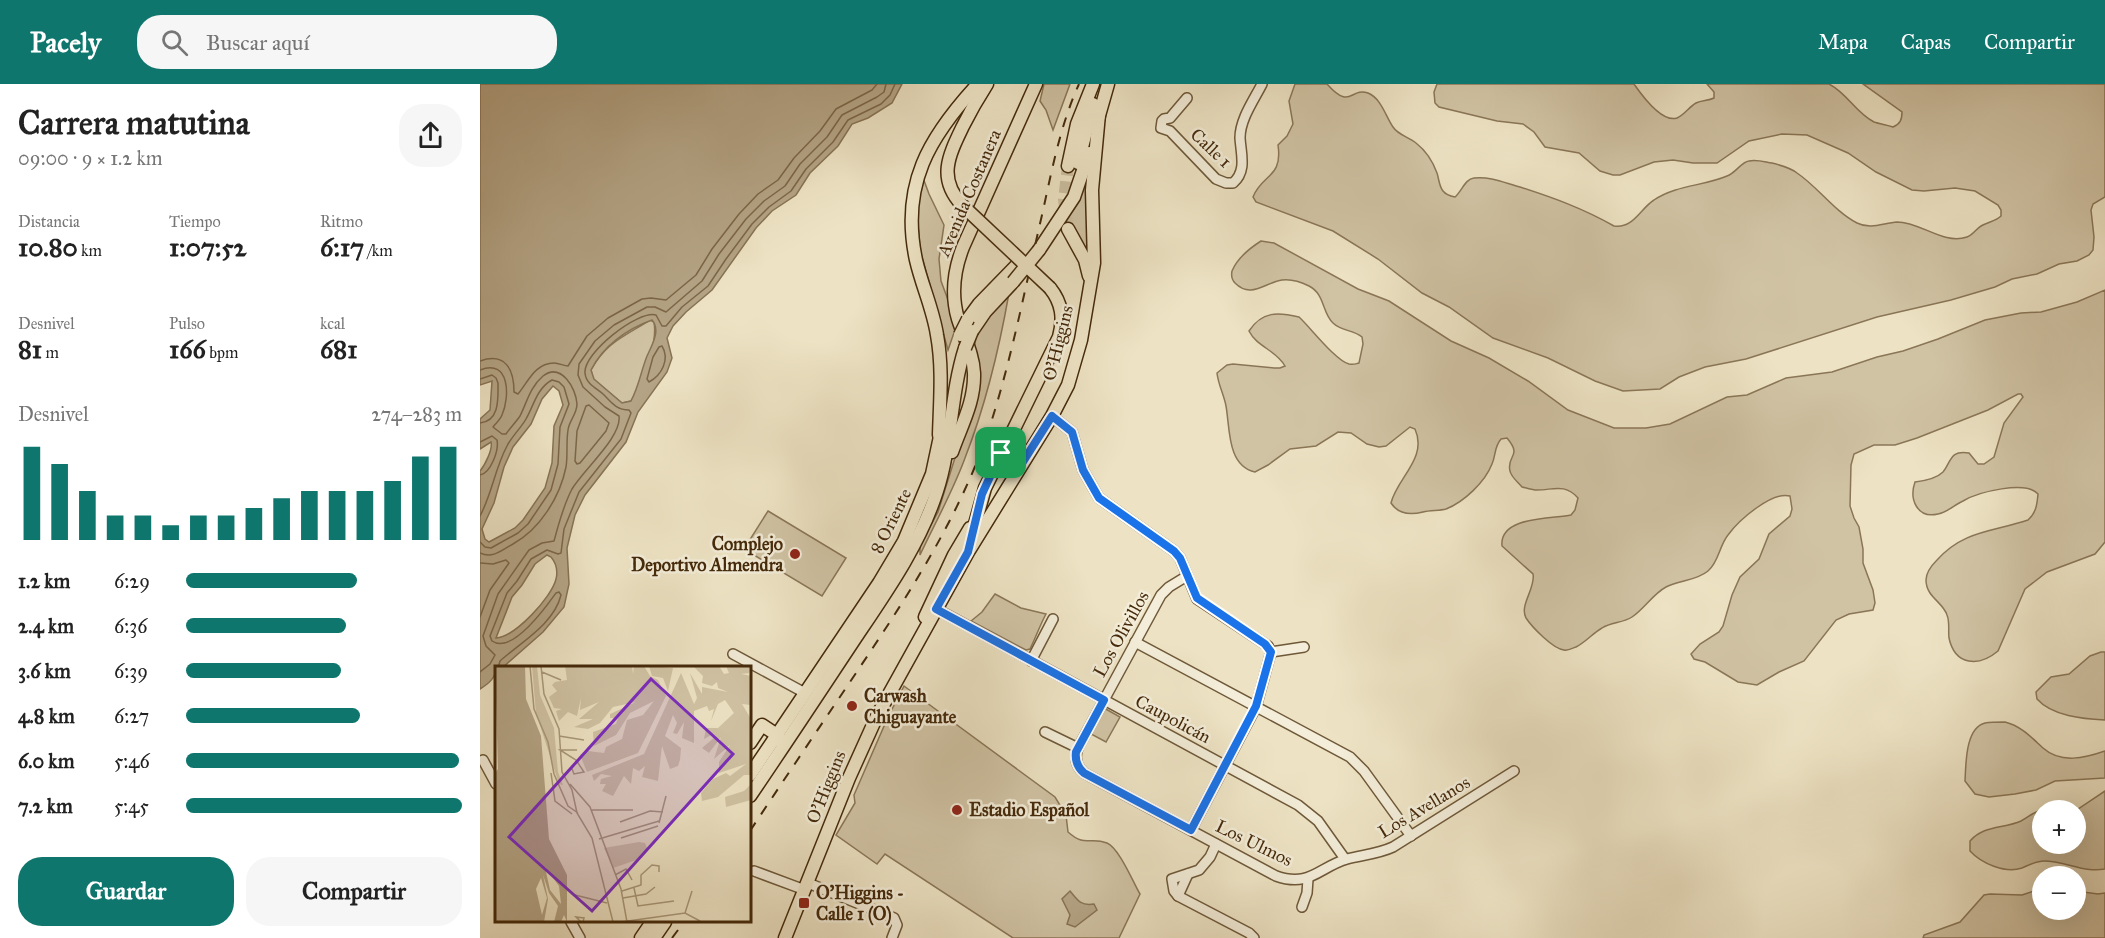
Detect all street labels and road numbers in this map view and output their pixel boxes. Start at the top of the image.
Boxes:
street label: Calle 1 [1186,124,1236,172]
street label: Avenida Costanera [932,126,1006,261]
street label: O'Higgins [1038,303,1079,383]
street label: 8 Oriente [866,485,916,557]
street label: Los Olivillos [1088,587,1154,681]
street label: Caupolicán [1132,690,1215,748]
street label: O'Higgins [801,747,852,827]
street label: Los Avellanos [1374,771,1474,843]
street label: Los Ulmos [1212,815,1296,871]

